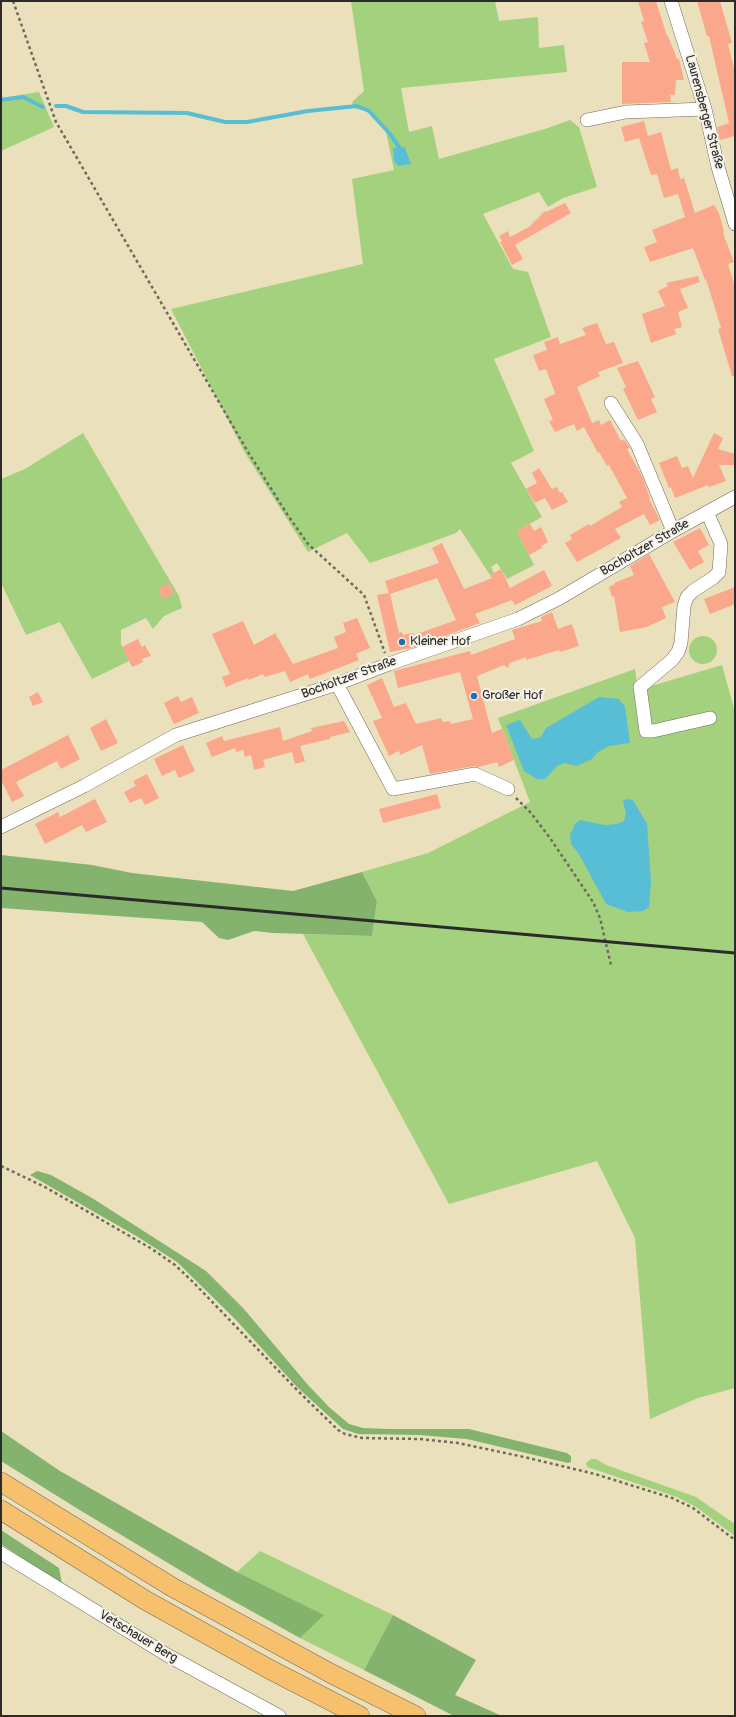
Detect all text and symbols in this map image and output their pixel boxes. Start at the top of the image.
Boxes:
street label: Laurensberger Straße [681,53,727,171]
street label: Bocholtzer Straße [598,516,692,580]
place label: Kleiner Hof [410,634,471,650]
marker: Kleiner Hof [397,637,407,647]
street label: Bocholtzer Straße [299,654,399,702]
place label: Großer Hof [482,688,543,704]
marker: Großer Hof [469,691,479,701]
street label: Vetschauer Berg [96,1607,180,1667]

